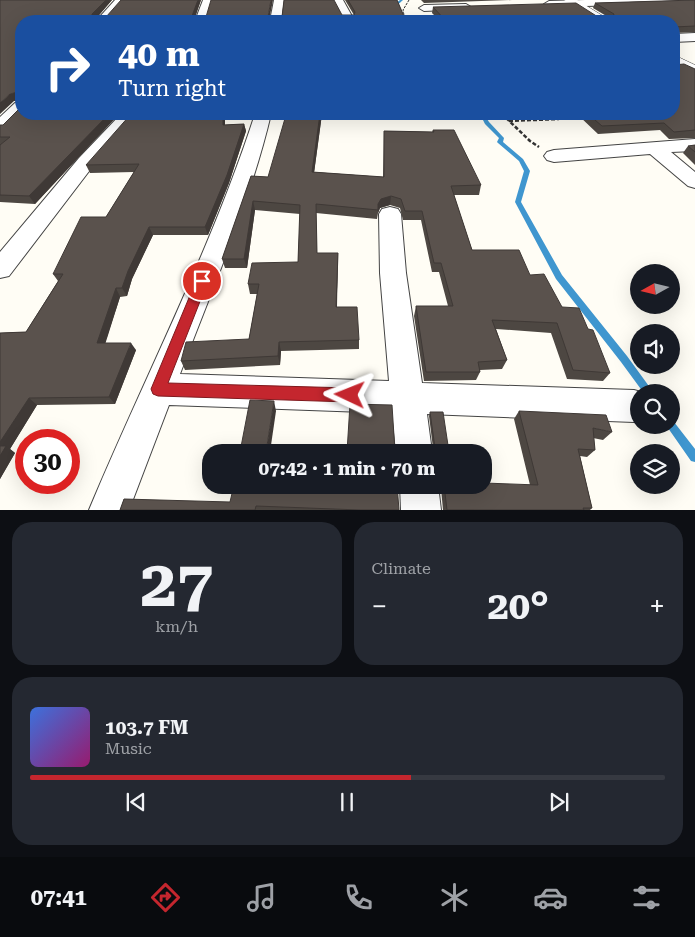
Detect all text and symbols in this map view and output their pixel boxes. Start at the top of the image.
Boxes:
text: 40 m [118,34,200,75]
icon: right [35,35,100,100]
text: Turn right [118,76,226,101]
pin [181,260,223,302]
north arrow [630,264,680,314]
map controls [630,264,680,494]
icon: arrive [188,267,216,295]
button: sound [630,324,680,374]
position arrow [323,368,375,420]
button: search [630,384,680,434]
speed limit sign: 30 [15,429,80,494]
button: layers [630,444,680,494]
text: 07:42 · 1 min · 70 m [259,457,435,480]
text: 27 [140,546,213,622]
text: Climate [372,559,431,578]
text: 20° [488,584,549,628]
text: − [372,590,387,623]
text: + [649,590,665,623]
text: km/h [155,617,198,636]
text: 103.7 FM [105,716,188,739]
text: Music [105,739,152,758]
icon: previous [122,788,150,816]
icon: pause [333,788,361,816]
icon: next [545,788,573,816]
icon: directions [148,880,183,915]
icon: music [244,880,279,915]
icon: phone [341,880,376,915]
icon: climate [437,880,472,915]
icon: car [533,880,568,915]
icon: filters [629,880,664,915]
text: 07:41 [31,885,87,910]

